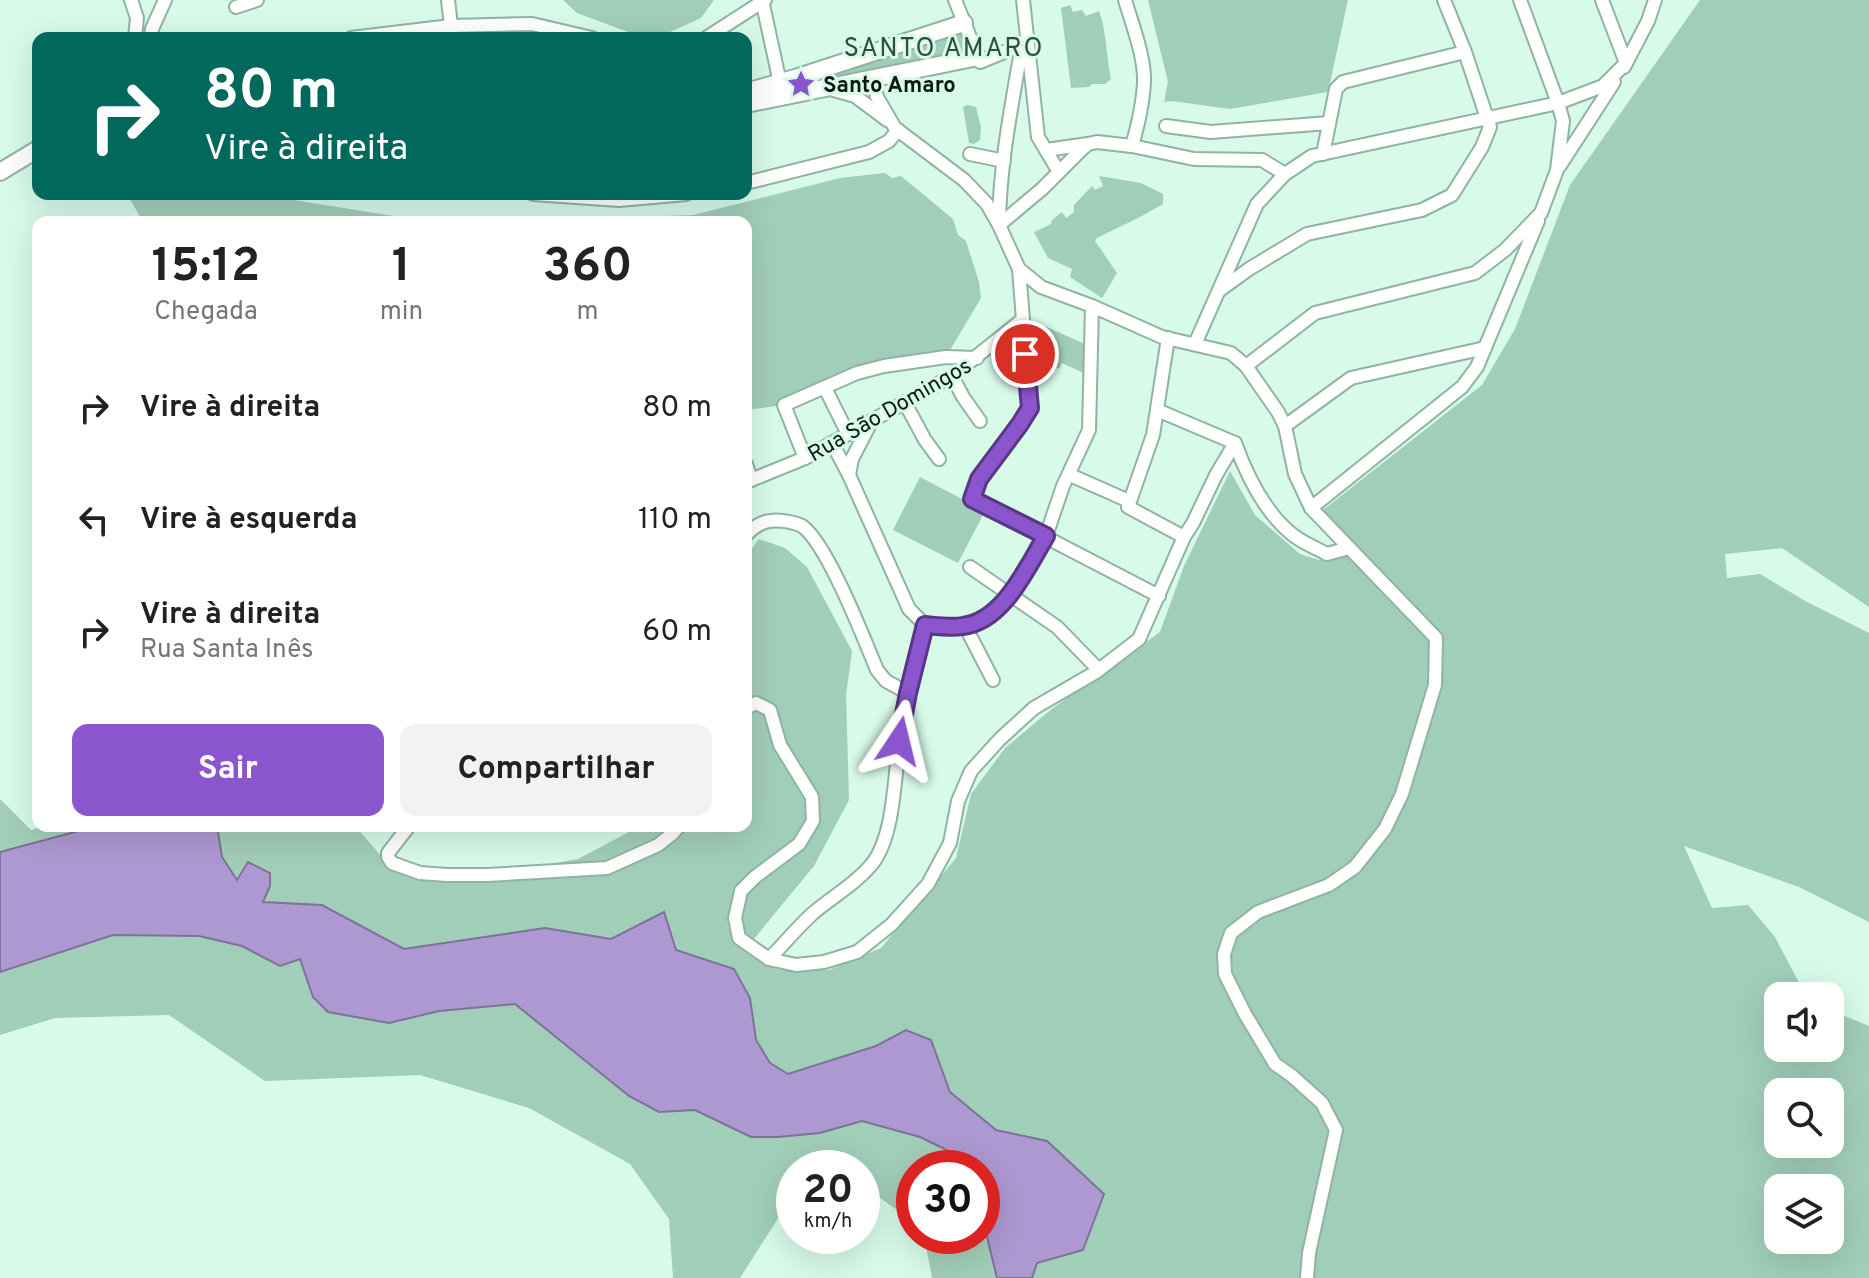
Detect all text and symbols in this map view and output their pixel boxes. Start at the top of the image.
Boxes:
district label: SANTO AMARO [843,33,1045,66]
text: 80 m [204,58,338,128]
icon: right [72,64,176,168]
place icon: Santo Amaro [786,69,816,99]
place label: Santo Amaro [823,73,956,100]
text: Vire à direita [204,127,408,173]
text: 15:12 [152,238,260,298]
text: 1 [392,238,411,298]
text: 360 [543,238,632,298]
text: Chegada [154,296,258,329]
text: min [380,296,423,329]
text: m [577,296,599,329]
pin [991,320,1059,388]
icon: arrive [1003,332,1047,376]
street label: Rua São Domingos [804,353,977,469]
icon: right [72,386,116,430]
text: Vire à direita [140,390,320,427]
text: 80 m [642,390,712,427]
icon: left [72,498,116,542]
text: Vire à esquerda [140,502,357,539]
text: 110 m [638,502,712,539]
text: Vire à direita [140,597,320,634]
icon: right [72,610,116,654]
text: 60 m [642,614,712,651]
text: Rua Santa Inês [140,634,313,667]
position arrow [857,699,941,783]
button: Sair [72,724,384,816]
button: Compartilhar [400,724,712,816]
map controls [1764,982,1844,1254]
button: sound [1764,982,1844,1062]
button: search [1764,1078,1844,1158]
speed limit sign: 30 [896,1150,1000,1254]
text: 20 [803,1167,853,1217]
button: layers [1764,1174,1844,1254]
text: km/h [804,1209,852,1235]

